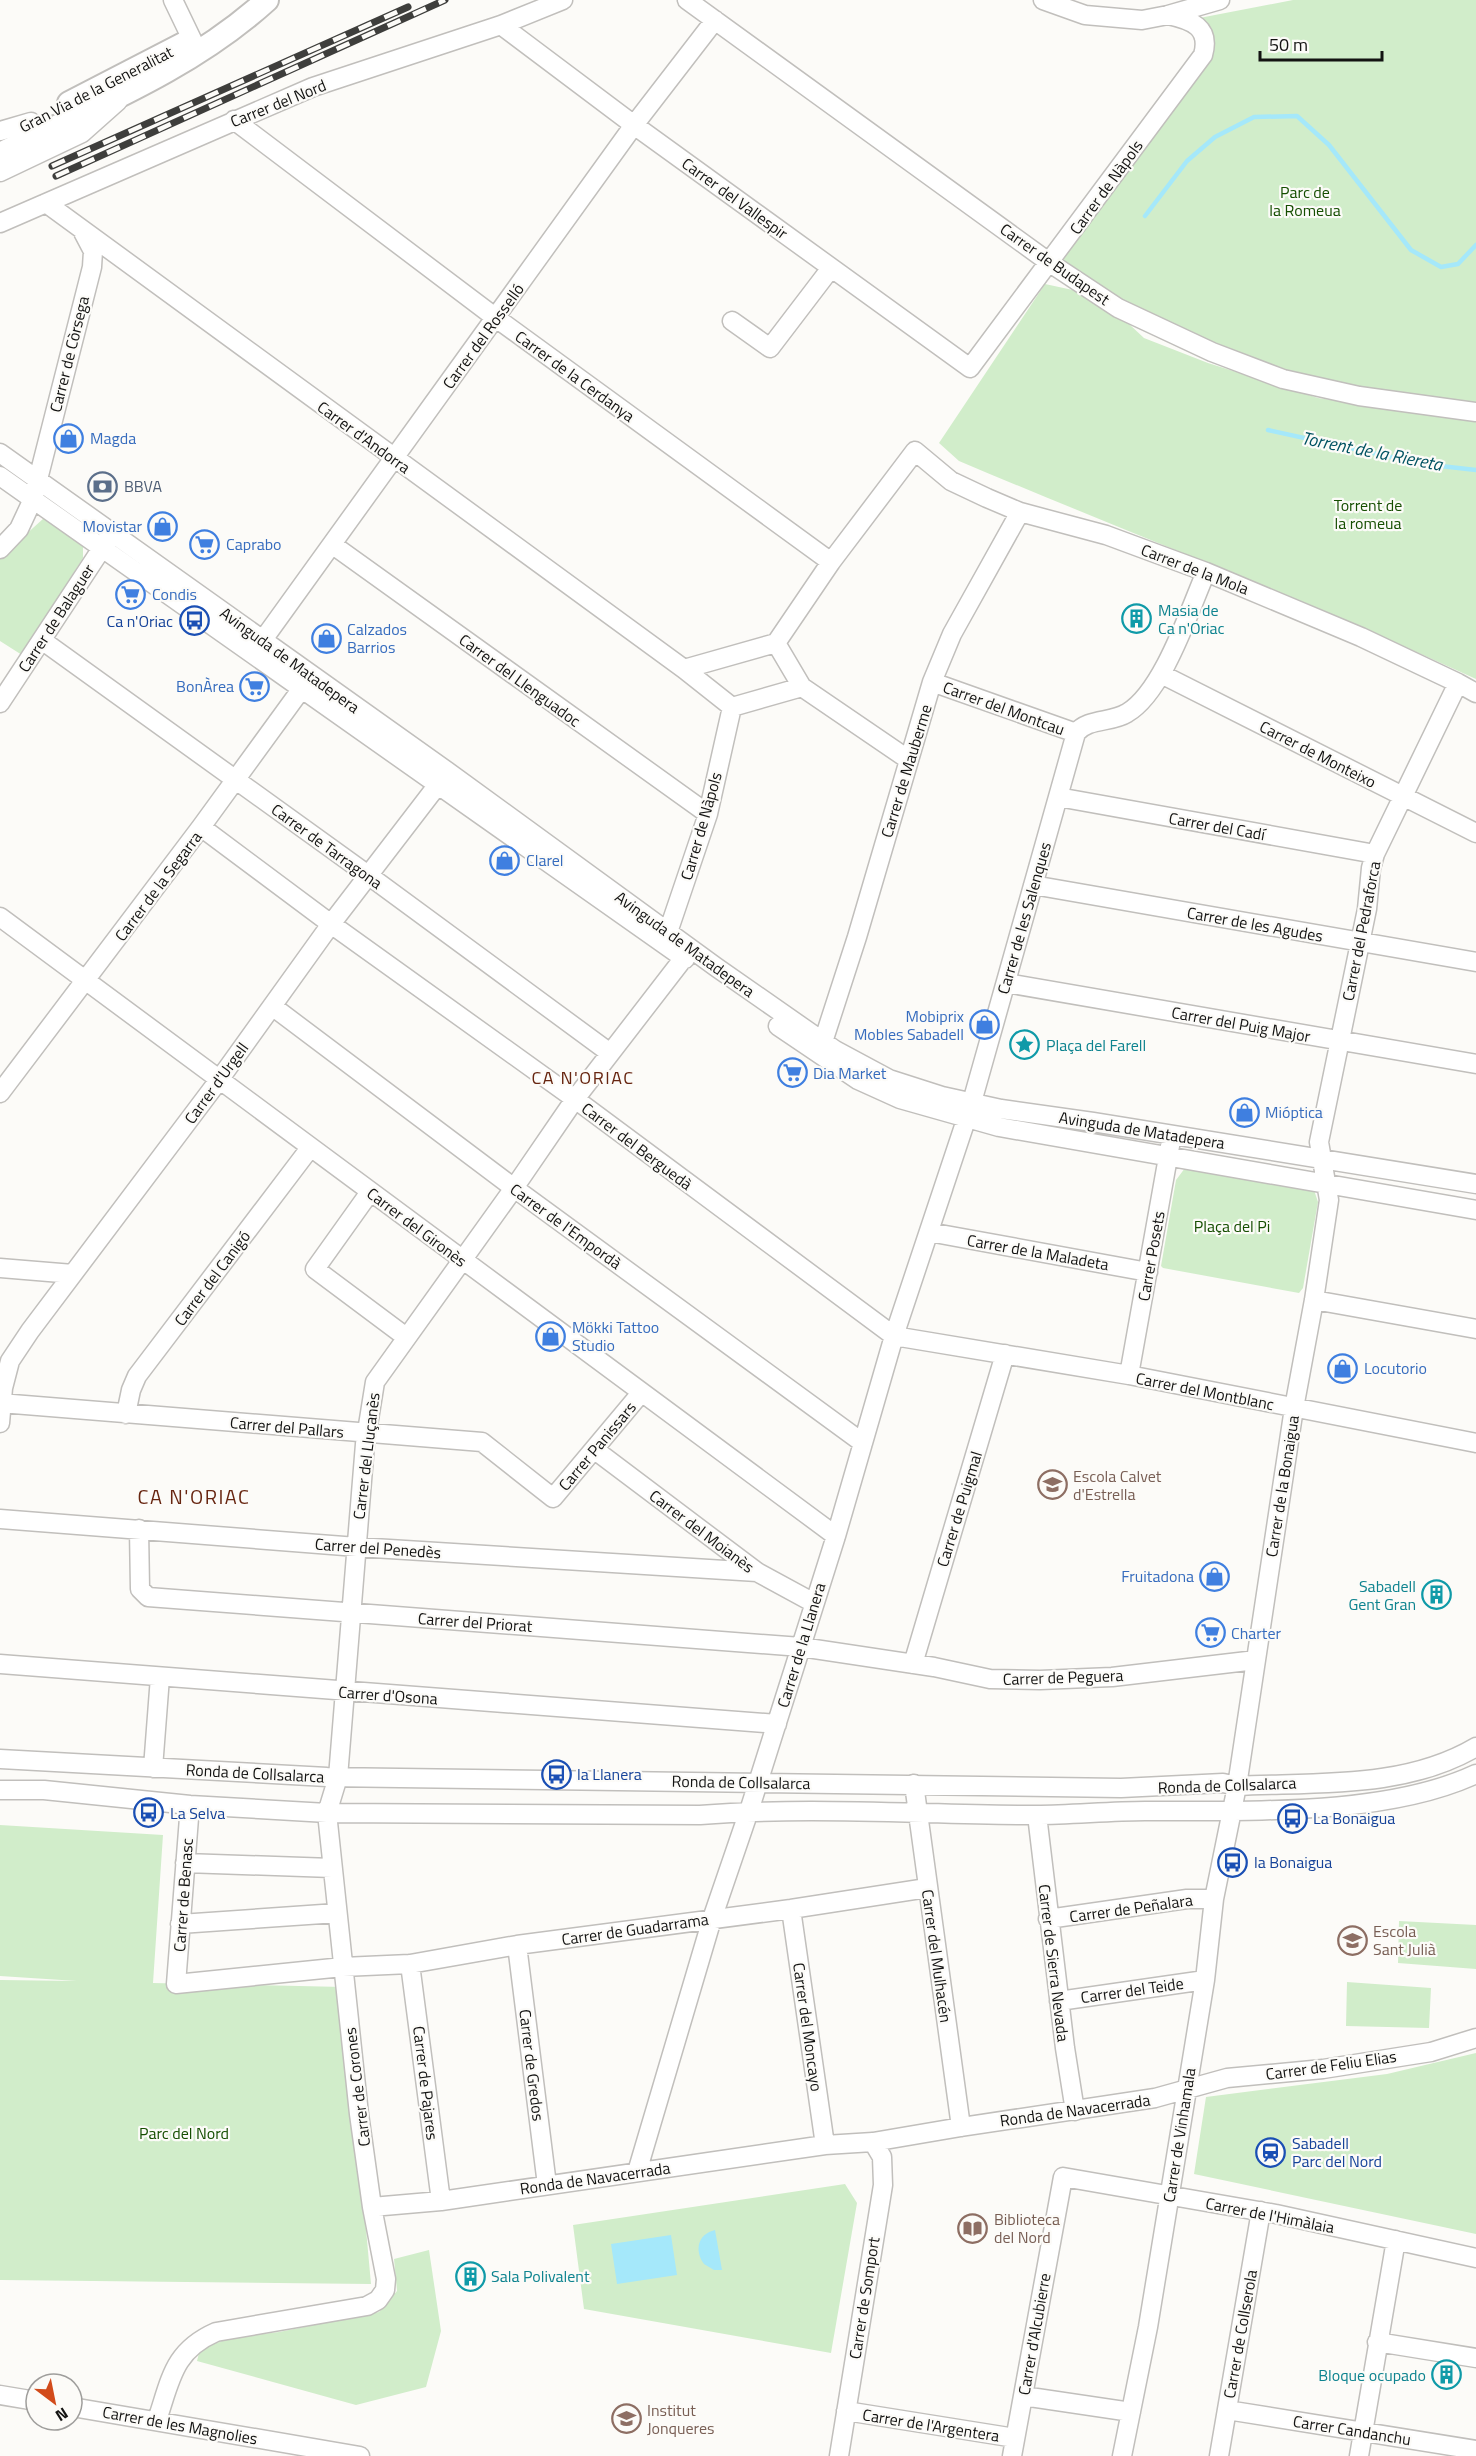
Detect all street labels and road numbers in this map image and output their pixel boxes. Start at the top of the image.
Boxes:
street label: Gran Via de la Generalitat [15,40,177,138]
street label: Carrer del Nord [226,73,330,133]
street label: Carrer de Nàpols [1063,135,1149,239]
street label: Carrer del Vallespir [677,151,793,245]
street label: Carrer de Budapest [995,217,1115,311]
street label: Carrer del Rosselló [436,278,530,394]
street label: Carrer de Còrsega [43,293,95,415]
street label: Carrer de la Cerdanya [510,324,640,428]
street label: Carrer d'Andorra [312,395,416,479]
street label: Carrer de la Mola [1138,537,1252,601]
street label: Carrer de Balaguer [12,559,100,677]
street label: Avinguda de Matadepera [215,601,365,719]
street label: Carrer del Llenguadoc [454,628,586,732]
street label: Carrer del Montcau [940,675,1068,741]
street label: Carrer de Mauberme [874,701,938,841]
street label: Carrer de Monteixo [1256,714,1380,794]
street label: Carrer de Nàpols [674,769,728,883]
street label: Carrer de Tarragona [266,797,388,895]
street label: Carrer del Cadí [1167,806,1268,847]
street label: Carrer de la Segarra [109,826,207,946]
street label: Carrer de les Salenques [991,839,1057,997]
street label: Carrer del Pedraforca [1336,859,1386,1003]
street label: Avinguda de Matadepera [610,885,760,1003]
street label: Carrer de les Agudes [1185,900,1325,948]
street label: Carrer del Puig Major [1170,1000,1313,1048]
street label: Carrer d'Urgell [178,1037,254,1129]
street label: Carrer del Berguedà [577,1096,697,1196]
street label: Avinguda de Matadepera [1057,1105,1227,1155]
street label: Carrer de l'Empordà [505,1177,627,1275]
street label: Carrer del Gironès [362,1181,472,1273]
street label: Carrer Posets [1131,1209,1171,1303]
street label: Carrer del Canigó [168,1225,256,1331]
street label: Carrer de la Maladeta [965,1228,1111,1276]
street label: Carrer del Montblanc [1134,1366,1276,1416]
street label: Carrer del Lluçanès [346,1391,386,1521]
street label: Carrer Panissars [552,1396,642,1496]
street label: Carrer del Pallars [229,1410,345,1444]
street label: Carrer de la Bonaigua [1259,1413,1305,1559]
street label: Carrer de Puigmal [930,1448,988,1570]
street label: Carrer del Moianès [644,1484,760,1578]
street label: Carrer del Penedès [314,1532,442,1564]
street label: Carrer de la Llanera [771,1579,831,1711]
street label: Carrer del Priorat [417,1606,533,1638]
street label: Carrer de Peguera [1002,1663,1124,1691]
street label: Carrer d'Osona [337,1680,439,1710]
street label: Ronda de Collsalarca [185,1757,325,1789]
street label: Ronda de Collsalarca [671,1769,811,1795]
street label: Ronda de Collsalarca [1157,1771,1297,1799]
street label: Carrer de Benasc [167,1837,199,1953]
street label: Carrer de Sierra Nevada [1032,1883,1076,2043]
street label: Carrer de Peñalara [1068,1887,1194,1929]
street label: Carrer del Mulhacén [916,1888,958,2024]
street label: Carrer de Guadarrama [560,1907,710,1951]
street label: Carrer del Moncayo [787,1961,829,2093]
street label: Carrer del Teide [1079,1971,1185,2009]
street label: Carrer de Gredos [513,2008,551,2122]
street label: Carrer de Pajares [407,2025,445,2141]
street label: Carrer de Corones [338,2026,376,2148]
street label: Carrer de Feliu Elias [1264,2044,1398,2086]
street label: Carrer de Vinhamala [1157,2066,1201,2204]
street label: Ronda de Navacerrada [998,2088,1152,2132]
street label: Ronda de Navacerrada [518,2156,672,2200]
street label: Carrer de l'Himàlaia [1204,2191,1336,2239]
street label: Carrer de Somport [842,2235,886,2361]
street label: Carrer de Collserola [1217,2268,1263,2400]
street label: Carrer d'Alcubierre [1011,2271,1057,2397]
street label: Carrer de les Magnolies [101,2400,259,2450]
street label: Carrer de l'Argentera [861,2402,1001,2448]
street label: Carrer Candanchu [1291,2409,1413,2451]

